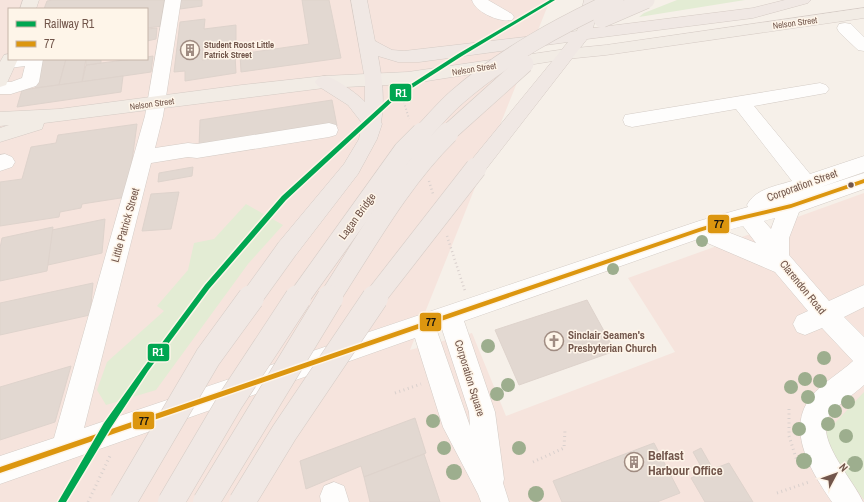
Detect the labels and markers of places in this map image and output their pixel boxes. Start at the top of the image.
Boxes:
building icon: Student Roost Little Patrick Street [179,39,201,61]
place label: Student Roost Little Patrick Street [204,39,274,61]
unlabelled marker [846,180,856,190]
place label: Sinclair Seamen's Presbyterian Church [568,328,657,355]
church icon: Sinclair Seamen's Presbyterian Church [543,330,565,352]
place label: Belfast Harbour Office [648,447,723,479]
building icon: Belfast Harbour Office [623,451,645,473]

